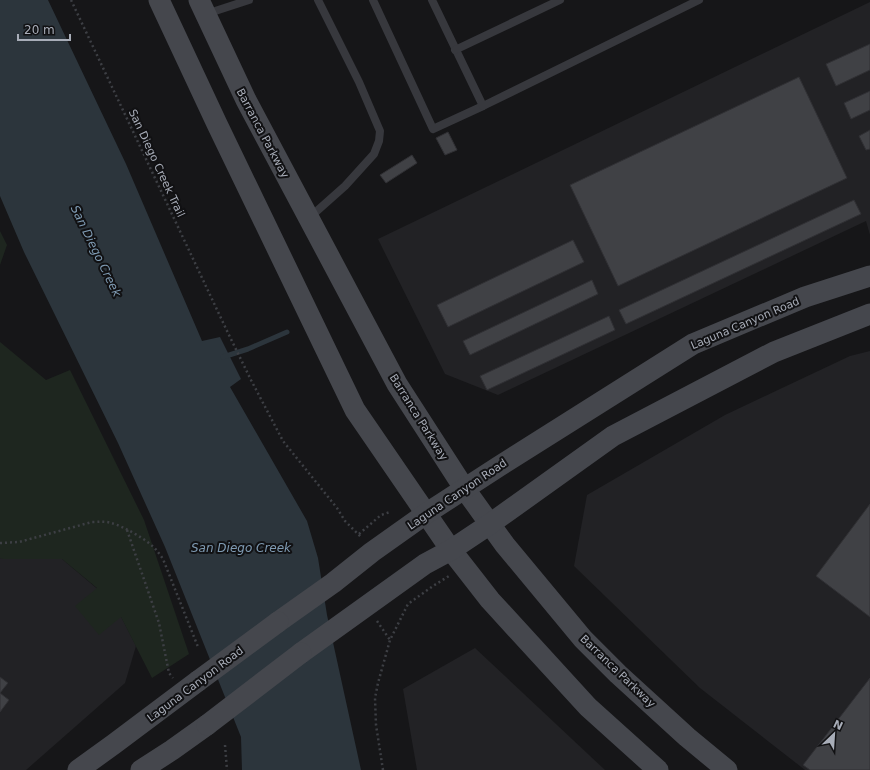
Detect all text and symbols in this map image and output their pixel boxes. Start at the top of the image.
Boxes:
scale bar [18,16,70,42]
text: 20 m [24,23,55,37]
street label: Barranca Parkway [234,86,292,180]
street label: San Diego Creek Trail [126,107,187,219]
water label: San Diego Creek [68,203,125,300]
street label: Laguna Canyon Road [689,295,801,352]
street label: Barranca Parkway [387,372,451,463]
street label: Laguna Canyon Road [405,456,509,532]
water label: San Diego Creek [191,541,292,555]
street label: Barranca Parkway [577,632,658,711]
street label: Laguna Canyon Road [145,644,246,725]
north arrow [814,714,854,754]
text: N [831,718,845,733]

